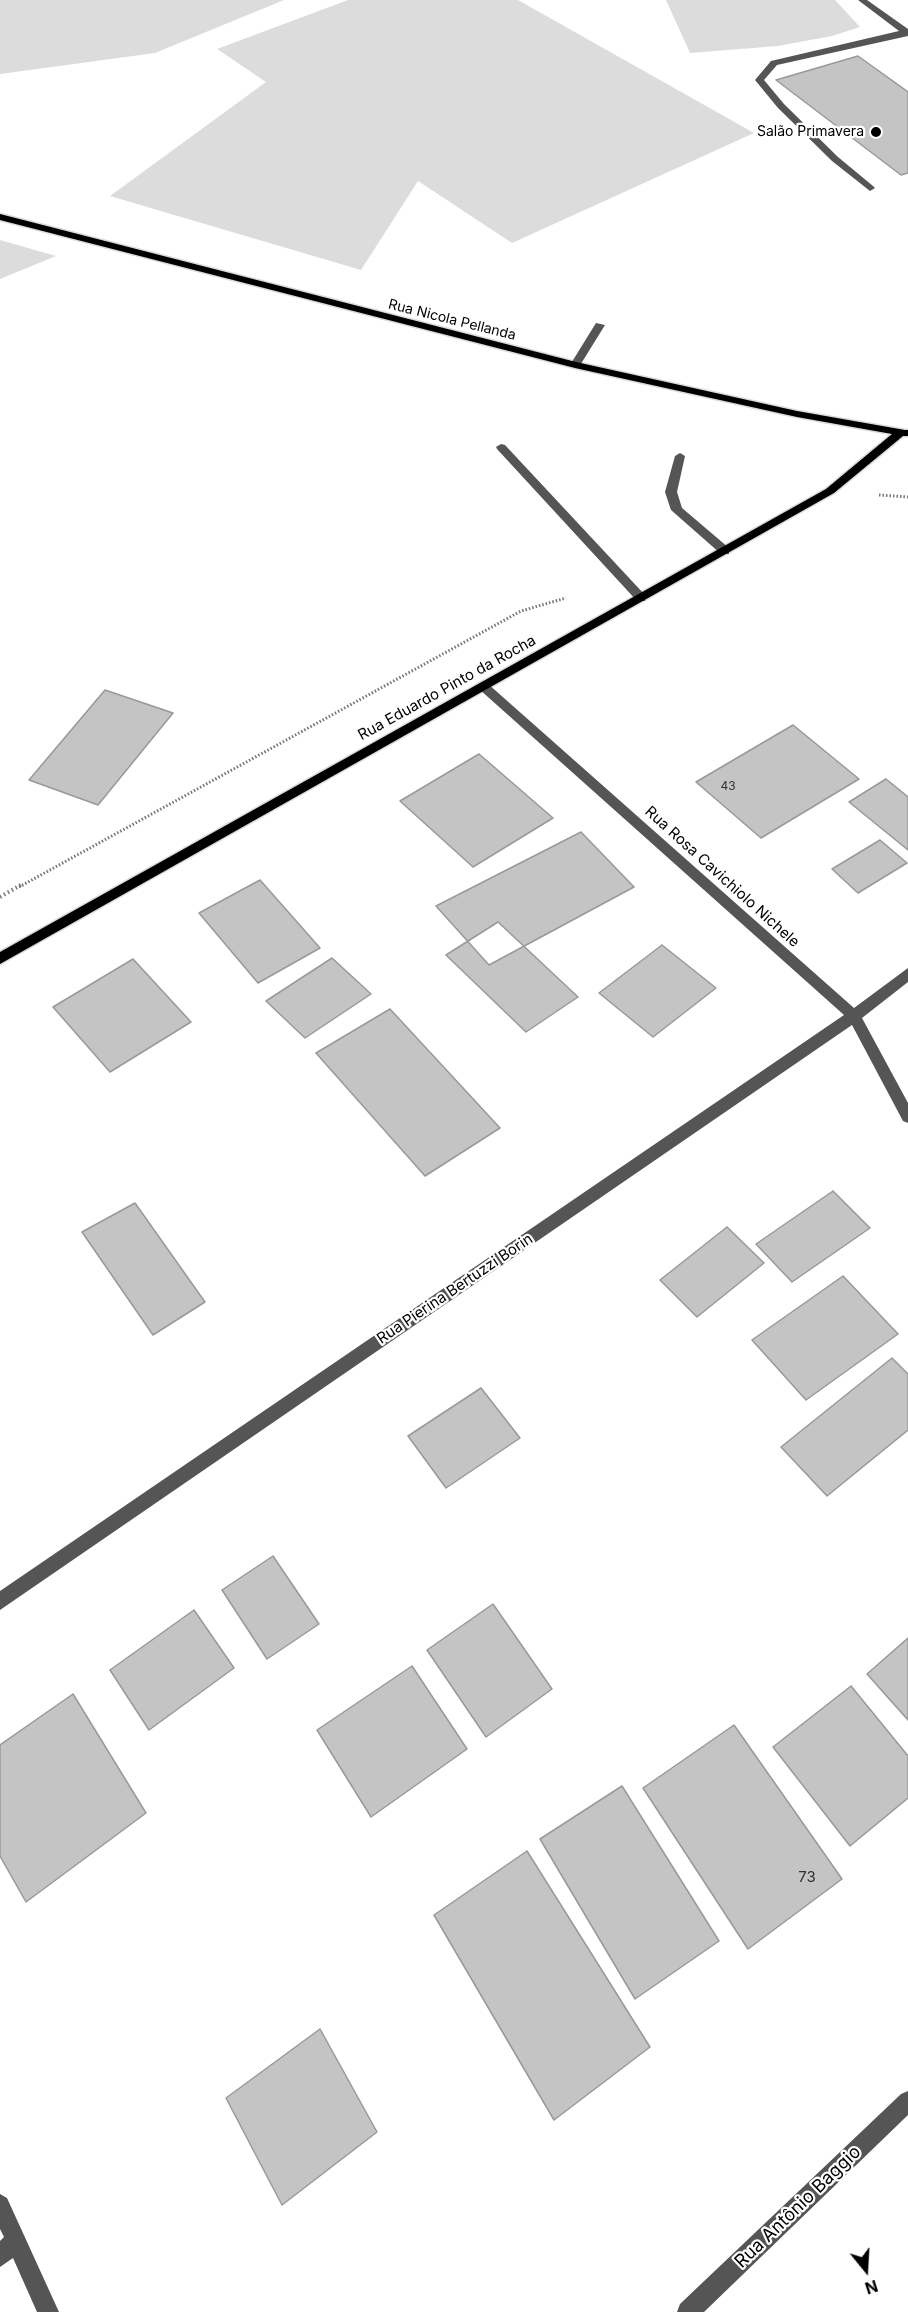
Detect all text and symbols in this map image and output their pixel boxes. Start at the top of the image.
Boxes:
place label: Salão Primavera [757,124,864,140]
marker: Salão Primavera [869,125,883,139]
street label: Rua Nicola Pellanda [386,296,518,344]
street label: Rua Eduardo Pinto da Rocha [355,631,539,745]
house number: 43 [720,779,736,793]
street label: Rua Rosa Cavichiolo Nichele [641,803,803,951]
street label: Rua Pierina Bertuzzi Borin [374,1230,536,1348]
house number: 73 [798,1868,816,1886]
street label: Rua Antônio Baggio [730,2141,866,2273]
north arrow [836,2240,896,2300]
text: N [863,2276,880,2299]

